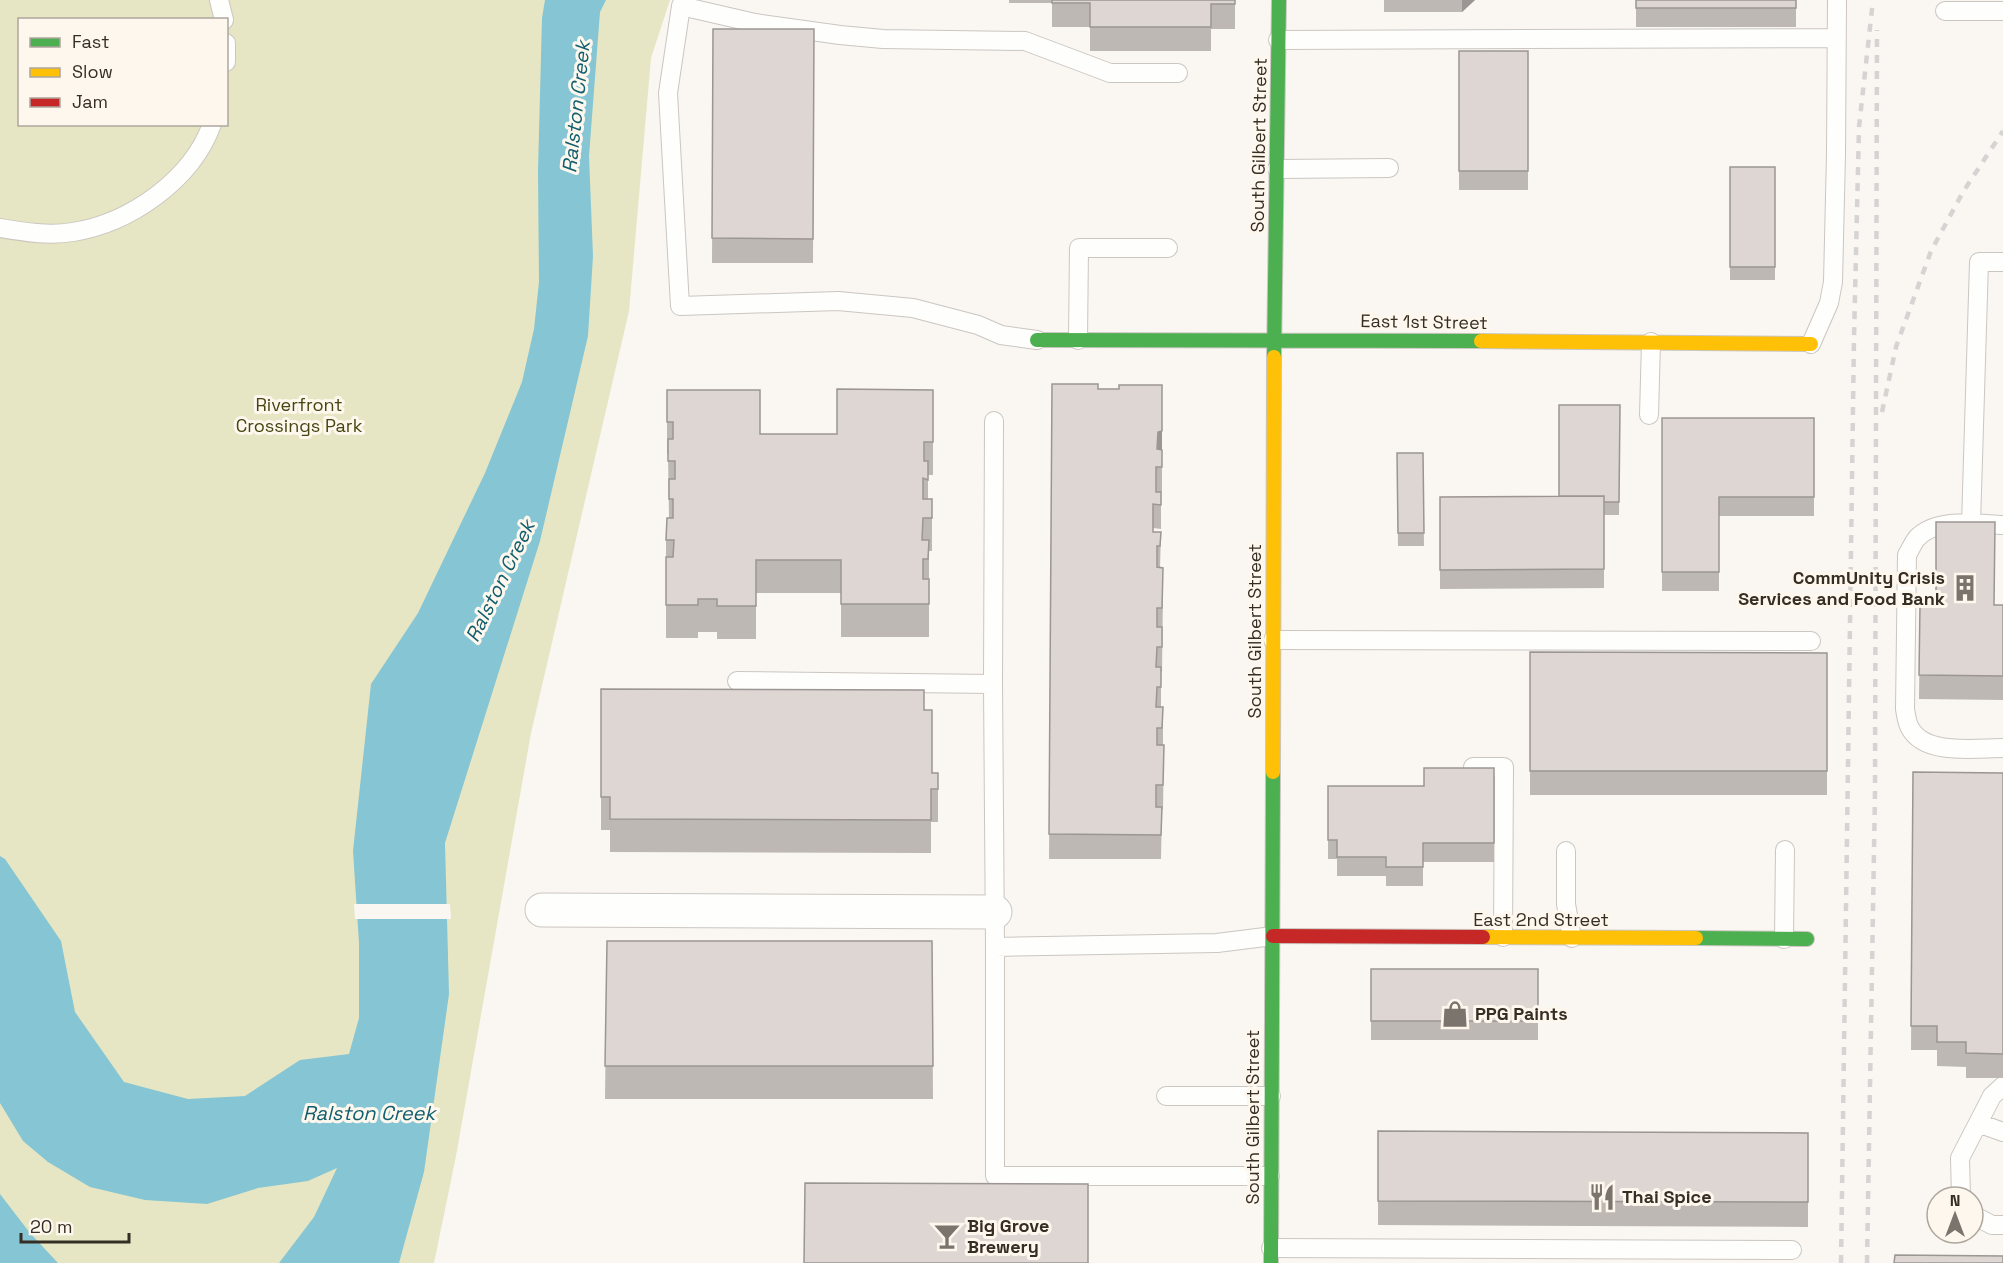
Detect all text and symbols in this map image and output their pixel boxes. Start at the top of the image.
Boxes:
legend [18,18,228,126]
text: Fast [72,30,109,53]
water label: Ralston Creek [556,38,596,174]
street label: South Gilbert Street [1245,57,1272,233]
text: Slow [72,60,113,83]
text: Jam [72,90,108,113]
street label: East 1st Street [1360,309,1488,334]
park label: Riverfront Crossings Park [236,393,363,437]
water label: Ralston Creek [459,514,542,646]
street label: South Gilbert Street [1243,544,1266,718]
place label: CommUnity Crisis Services and Food Bank [1738,566,1945,610]
building icon: CommUnity Crisis Services and Food Bank [1950,573,1980,603]
street label: East 2nd Street [1473,908,1609,931]
shop icon: PPG Paints [1440,999,1470,1029]
place label: PPG Paints [1475,1002,1568,1025]
street label: South Gilbert Street [1241,1030,1264,1204]
water label: Ralston Creek [303,1100,437,1126]
restaurant icon: Thai Spice [1587,1182,1617,1212]
place label: Thai Spice [1622,1185,1712,1208]
north arrow [1925,1185,1985,1245]
text: N [1950,1190,1960,1211]
scale bar [21,1206,129,1244]
place label: Big Grove Brewery [967,1214,1049,1258]
text: 20 m [30,1215,73,1238]
bar icon: Big Grove Brewery [932,1221,962,1251]

